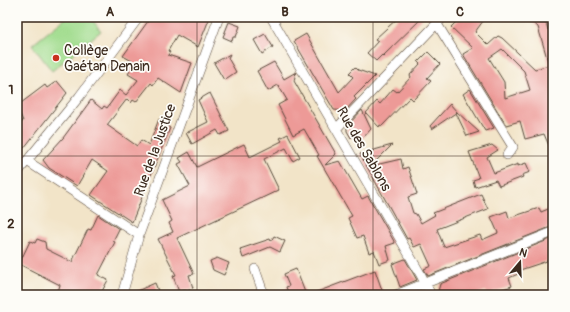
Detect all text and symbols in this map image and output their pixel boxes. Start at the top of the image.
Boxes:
text: A [106,4,115,20]
text: B [281,4,289,20]
text: C [456,4,464,20]
place label: Collège Gaétan Denain [64,42,150,75]
marker: Collège Gaétan Denain [51,53,61,63]
text: 1 [8,82,14,98]
street label: Rue de la Justice [130,101,180,199]
street label: Rue des Sablons [333,104,395,195]
text: 2 [7,216,15,232]
north arrow [500,242,540,282]
text: N [517,246,529,261]

